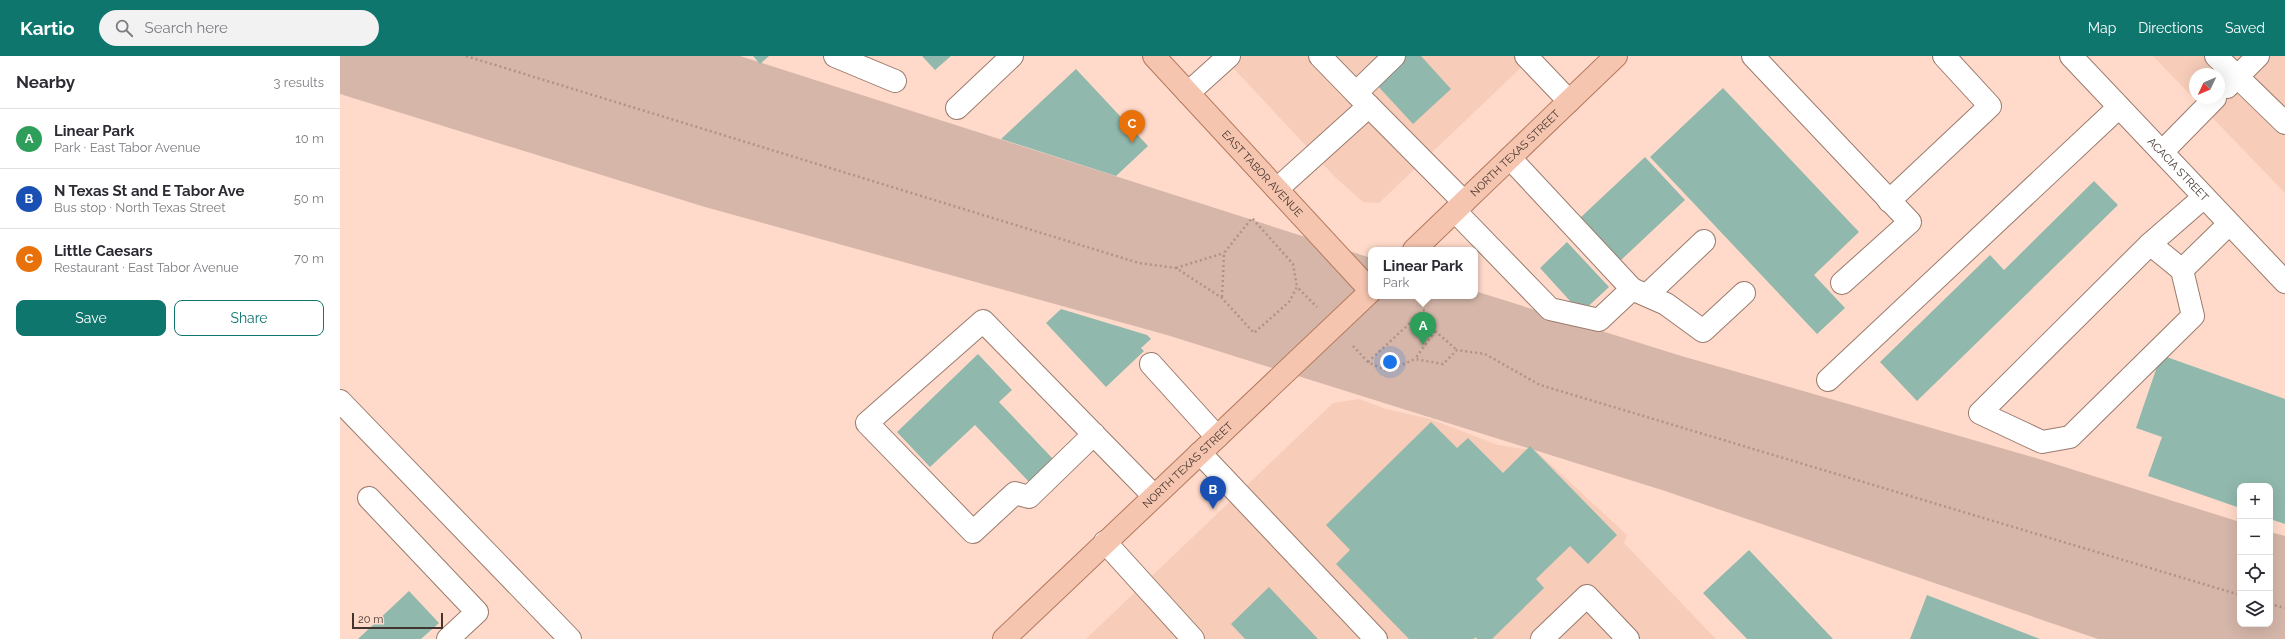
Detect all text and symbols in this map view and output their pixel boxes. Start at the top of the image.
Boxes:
search box [99,10,379,46]
text: Kartio [20,17,75,39]
icon: search [113,17,135,39]
text: Search here [145,19,228,37]
text: Map [2088,20,2116,36]
text: Directions [2138,20,2203,36]
text: Saved [2225,20,2265,36]
north arrow [2189,68,2225,104]
text: Nearby [16,72,75,92]
text: 3 results [274,75,324,90]
street label: NORTH TEXAS STREET [1468,107,1563,199]
pin: C [1119,110,1145,143]
text: Linear Park [54,122,134,140]
street label: EAST TABOR AVENUE [1219,128,1305,220]
text: A [25,131,33,146]
text: 10 m [295,131,324,146]
street label: ACACIA STREET [2145,135,2211,204]
text: Park · East Tabor Avenue [54,140,200,155]
text: N Texas St and E Tabor Ave [54,182,244,200]
text: B [25,191,33,206]
text: 50 m [294,191,324,206]
text: Bus stop · North Texas Street [54,200,226,215]
text: Little Caesars [54,242,153,260]
popup [1368,247,1478,299]
text: C [25,251,33,266]
text: 70 m [294,251,324,266]
text: Linear Park [1383,257,1463,275]
text: Restaurant · East Tabor Avenue [54,260,239,275]
text: Park [1383,275,1409,290]
button: Save [16,300,166,336]
button: Share [174,300,324,336]
pin: A [1410,312,1436,345]
your location [1380,352,1400,372]
street label: NORTH TEXAS STREET [1140,419,1236,511]
pin: B [1200,476,1226,509]
map controls [2237,483,2273,627]
button: + [2237,483,2273,519]
button: − [2237,519,2273,555]
button: locate [2237,555,2273,591]
button: layers [2237,591,2273,627]
scale bar [352,611,443,630]
text: 20 m [358,613,383,626]

